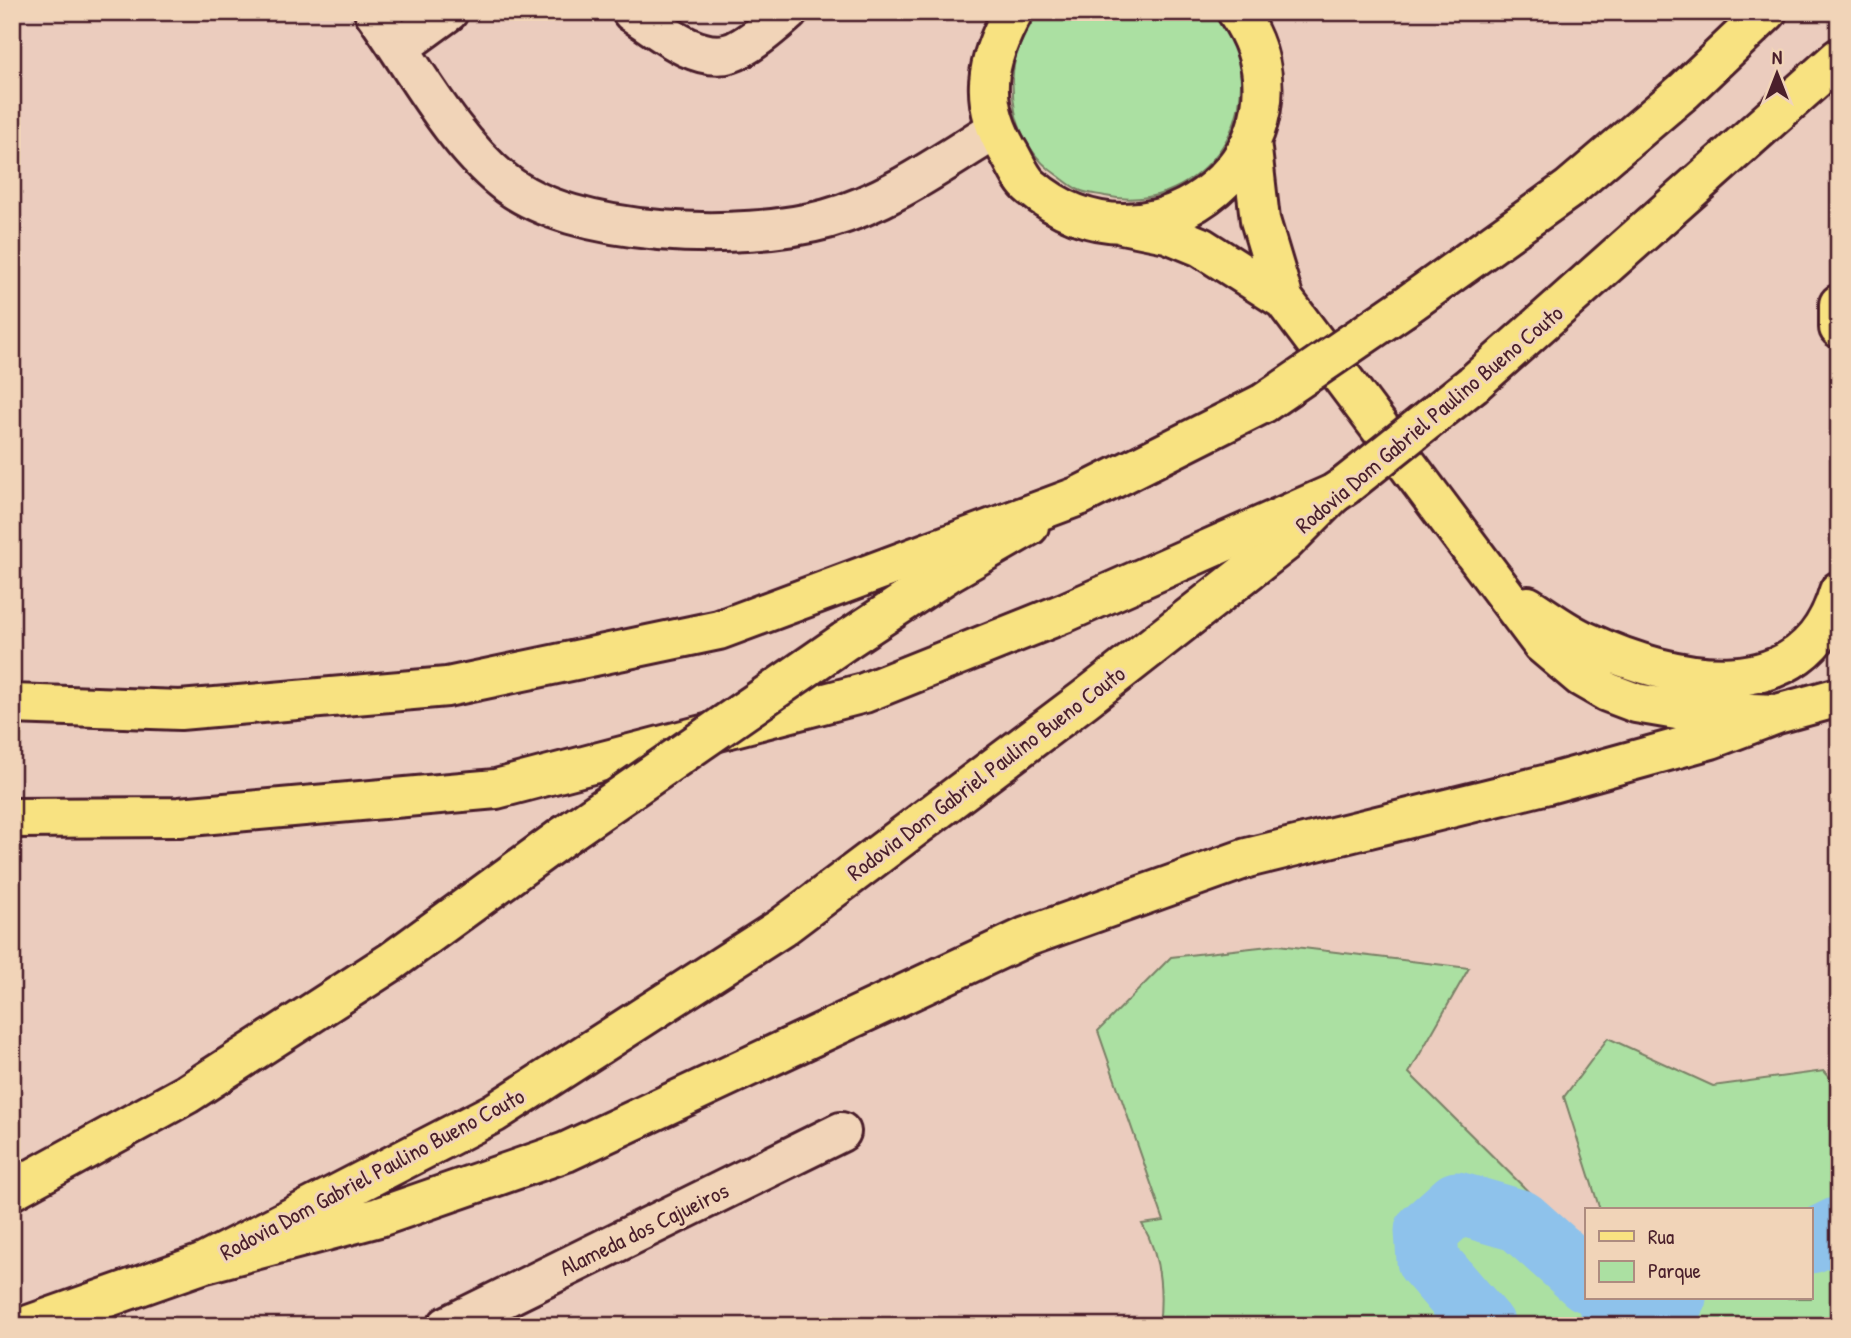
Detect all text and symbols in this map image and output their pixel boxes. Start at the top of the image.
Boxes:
north arrow [1742,38,1812,108]
text: N [1772,44,1782,70]
street label: Rodovia Dom Gabriel Paulino Bueno Couto [1288,297,1569,540]
street label: Rodovia Dom Gabriel Paulino Bueno Couto [840,658,1131,887]
street label: Rodovia Dom Gabriel Paulino Bueno Couto [214,1080,529,1267]
street label: Alameda dos Cajueiros [554,1174,734,1283]
legend [1585,1208,1812,1300]
text: Rua [1648,1222,1674,1251]
text: Parque [1648,1256,1701,1285]

